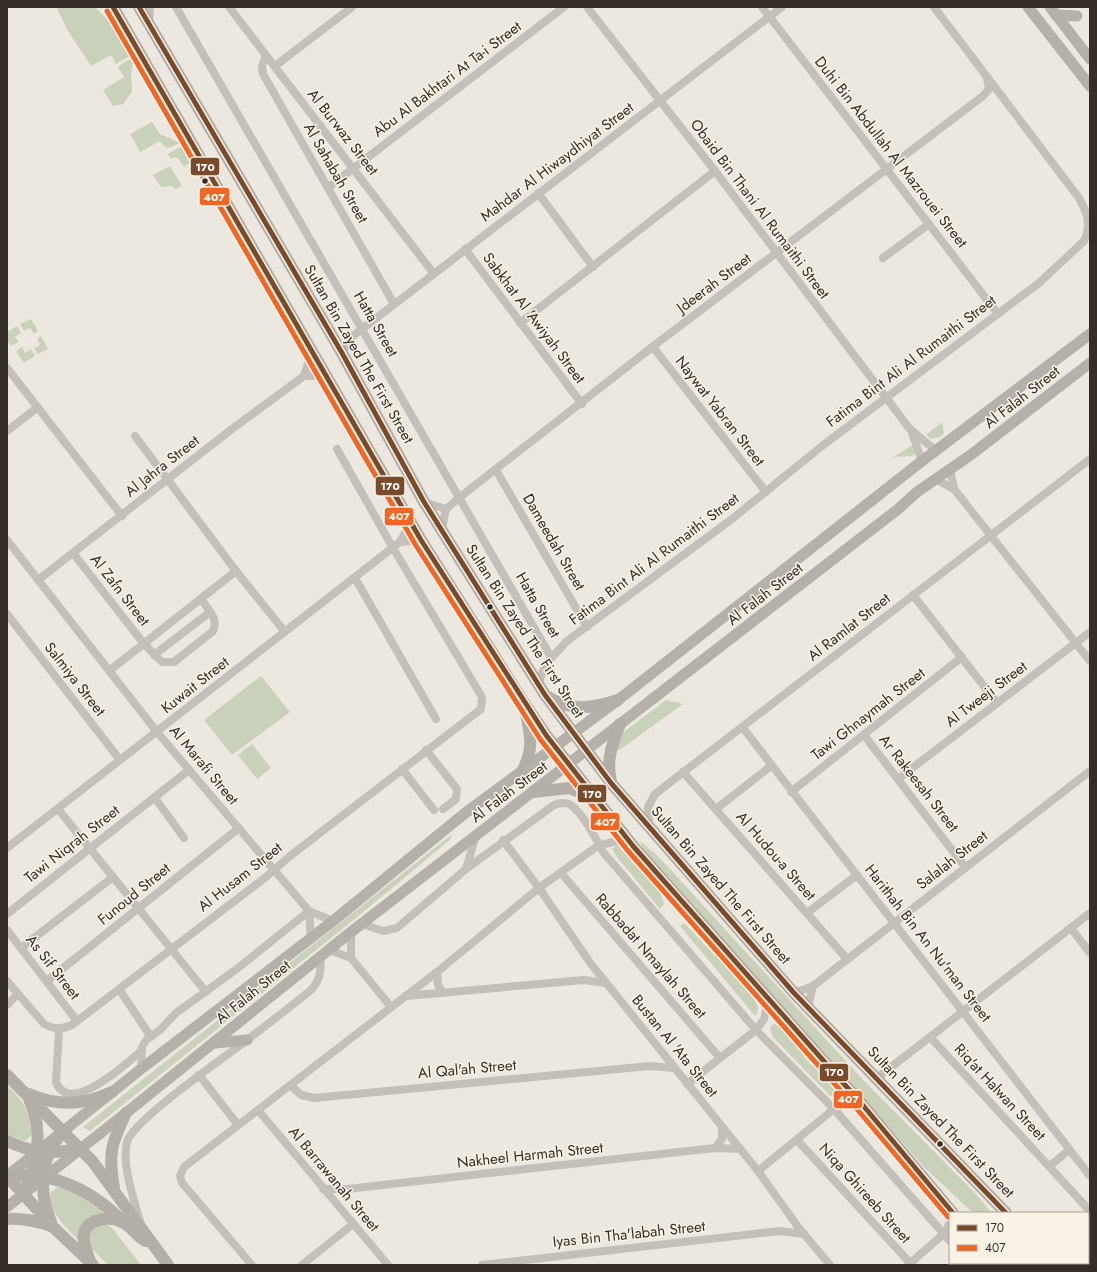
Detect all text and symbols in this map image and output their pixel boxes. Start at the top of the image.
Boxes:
street label: Abu Al Bakhtari At Ta-i Street [368,15,526,142]
street label: Duhi Bin Abdullah Al Mazrouei Street [809,52,973,253]
street label: Al Burwaz Street [302,84,384,180]
street label: Mahdar Al Hiwaydhiyat Street [476,97,639,227]
street label: Obaid Bin Thani Al Rumaithi Street [685,114,835,304]
street label: Al Sahabah Street [298,119,374,227]
line badge: 170 [190,157,220,176]
text: 170 [195,159,215,175]
unlabelled marker [200,176,210,186]
line badge: 407 [199,187,230,206]
text: 407 [203,189,225,205]
street label: Jdeerah Street [671,247,756,320]
street label: Sabkhat Al 'Awiyah Street [477,248,591,388]
street label: Sultan Bin Zayed The First Street [299,260,420,448]
street label: Hatta Street [348,287,404,361]
street label: Fatima Bint Ali Al Rumaithi Street [821,289,1001,432]
street label: Naywat Yabran Street [670,351,770,471]
street label: Al Falah Street [979,360,1065,434]
street label: Al Jahra Street [120,430,204,502]
line badge: 170 [375,476,405,496]
text: 170 [380,478,400,494]
street label: Fatima Bint Ali Al Rumaithi Street [564,487,744,630]
street label: Dameedah Street [517,490,591,595]
line badge: 407 [384,507,414,526]
text: 407 [388,508,410,524]
street label: Sultan Bin Zayed The First Street [460,540,590,723]
street label: Al Zafn Street [85,549,155,631]
street label: Al Falah Street [722,557,808,631]
street label: Hatta Street [510,568,566,642]
street label: Al Ramlat Street [803,587,895,666]
unlabelled marker [485,602,495,612]
street label: Salmiya Street [39,637,111,721]
street label: Kuwait Street [156,651,234,719]
street label: Al Tweeji Street [940,656,1032,732]
street label: Tawi Ghnaymah Street [806,662,930,766]
street label: Al Marafi Street [164,720,244,810]
street label: Ar Rakeesah Street [874,730,964,837]
street label: Al Falah Street [466,756,552,828]
line badge: 170 [577,784,607,803]
text: 170 [582,786,602,802]
street label: Tawi Niqrah Street [20,799,125,888]
street label: Sultan Bin Zayed The First Street [646,801,796,969]
street label: Al Hudou-a Street [731,807,821,906]
line badge: 407 [590,812,620,831]
text: 407 [594,814,616,830]
street label: Salalah Street [912,825,993,895]
street label: Al Husam Street [193,837,287,917]
street label: Funoud Street [93,858,175,930]
street label: Harithah Bin An Nu'man Street [859,860,997,1027]
street label: Rabbadat Nmaylah Street [590,889,712,1024]
street label: As Sif Street [21,930,86,1004]
street label: Al Falah Street [211,955,296,1029]
street label: Bustan Al 'Ata Street [627,990,724,1102]
street label: Riq'at Halwan Street [949,1039,1051,1146]
street label: Sultan Bin Zayed The First Street [862,1041,1020,1203]
street label: Al Qal'ah Street [417,1054,517,1084]
line badge: 170 [819,1063,849,1082]
text: 170 [824,1064,844,1080]
line badge: 407 [833,1090,863,1109]
text: 407 [837,1091,859,1107]
street label: Al Barrawanah Street [283,1122,385,1237]
street label: Nakheel Harmah Street [456,1136,605,1174]
street label: Niqa Ghireeb Street [814,1138,916,1248]
unlabelled marker [935,1139,945,1149]
legend [949,1212,1089,1264]
street label: Iyas Bin Tha'labah Street [552,1215,707,1253]
text: 170 [985,1219,1004,1237]
text: 407 [985,1239,1006,1257]

